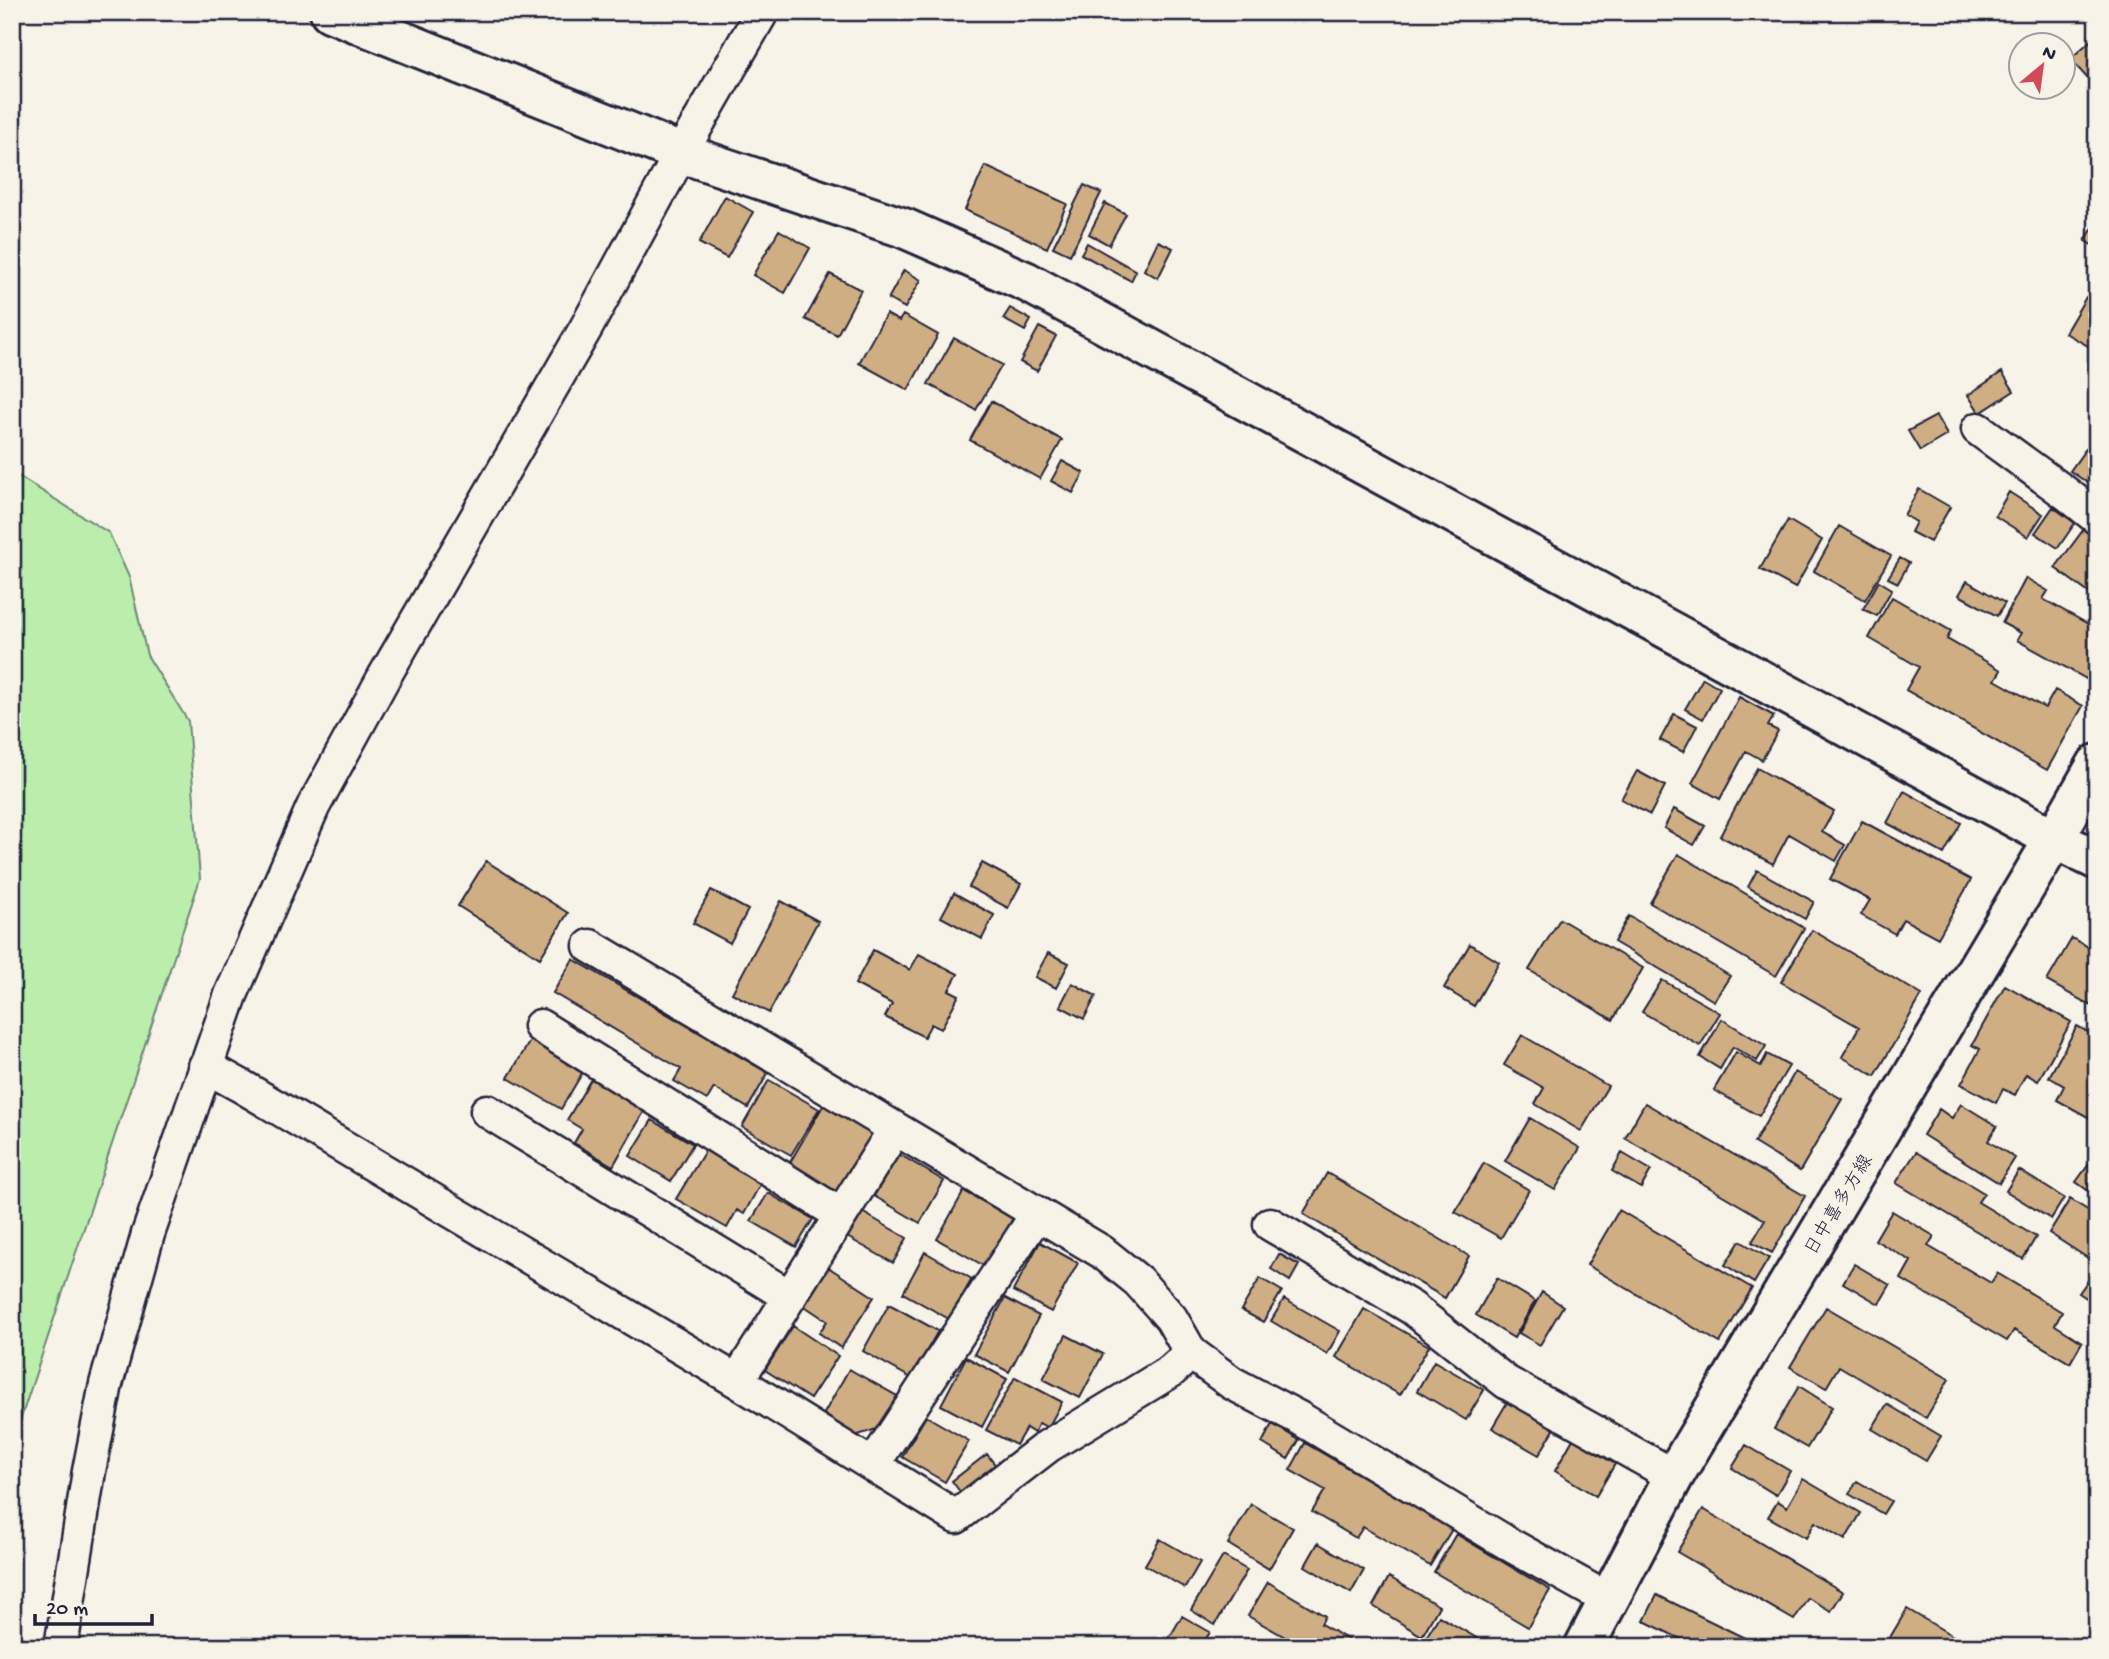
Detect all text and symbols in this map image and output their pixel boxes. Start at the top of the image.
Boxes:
north arrow [2008,32,2078,102]
text: N [2038,41,2060,67]
street label: 日中喜多方線 [1800,1150,1879,1261]
scale bar [35,1582,152,1626]
text: 20 m [46,1598,88,1623]

